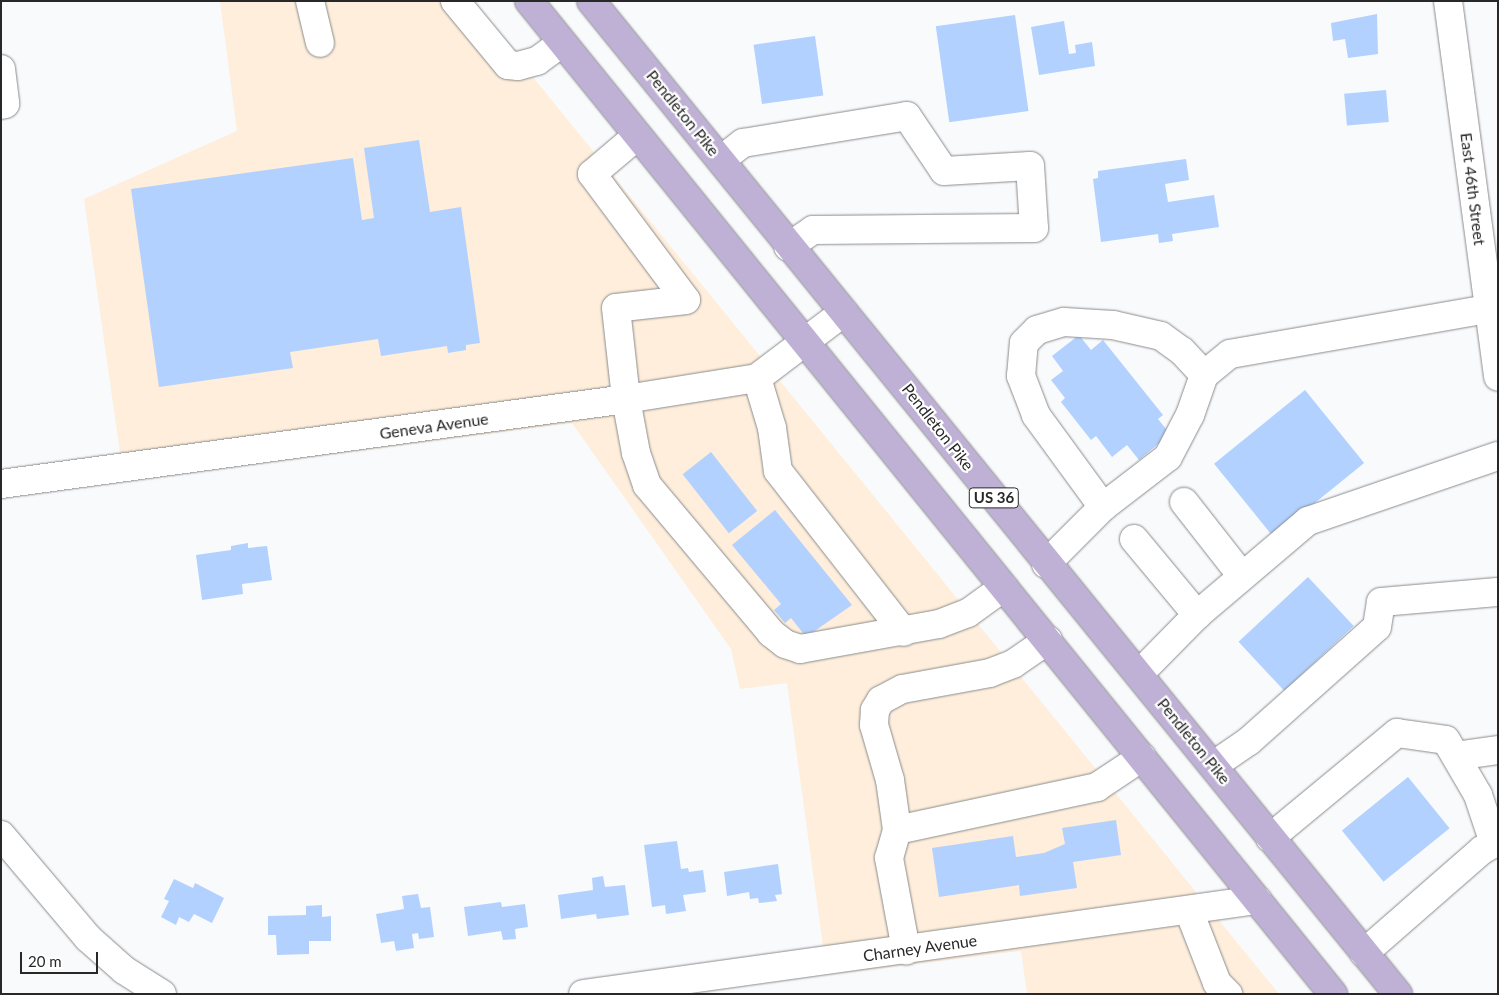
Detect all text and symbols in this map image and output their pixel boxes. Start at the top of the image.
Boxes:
street label: Pendleton Pike [643,66,723,160]
street label: East 46th Street [1457,132,1489,246]
street label: Pendleton Pike [898,380,978,474]
street label: Geneva Avenue [378,409,490,443]
road number: US 36 [968,486,1020,510]
street label: Pendleton Pike [1154,694,1234,788]
street label: Charney Avenue [861,930,979,966]
scale bar [22,942,100,974]
text: 20 m [28,952,62,970]

